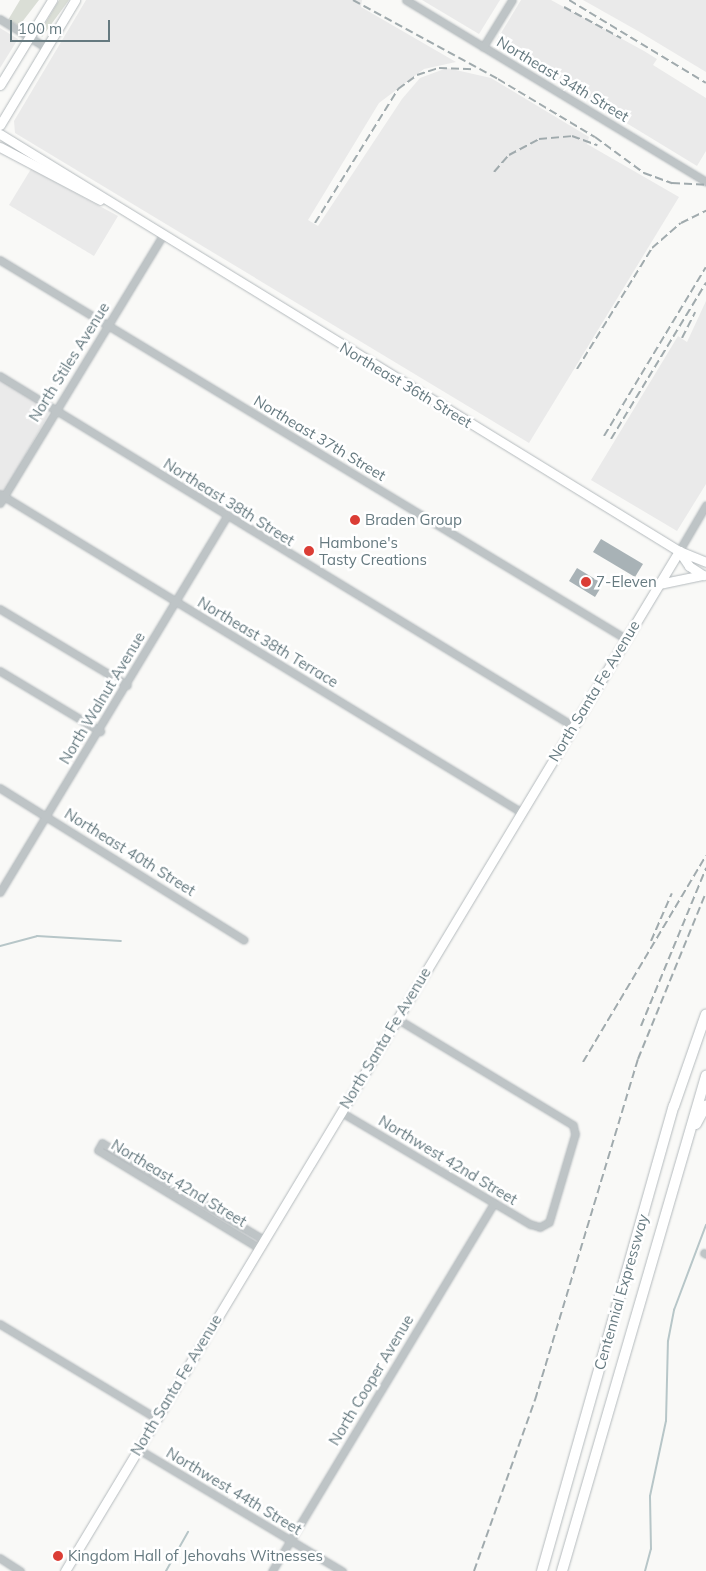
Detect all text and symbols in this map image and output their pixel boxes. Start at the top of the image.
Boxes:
scale bar [12,10,112,42]
text: 100 m [18,19,62,38]
street label: Northeast 34th Street [494,32,632,126]
street label: North Stiles Avenue [25,299,113,425]
street label: Northeast 36th Street [337,338,475,432]
street label: Northeast 37th Street [251,391,389,485]
street label: Northeast 38th Street [160,454,298,550]
place label: Braden Group [365,511,462,529]
marker: Braden Group [349,514,361,526]
place label: Hambone's Tasty Creations [319,533,427,568]
marker: Hambone's Tasty Creations [303,545,315,557]
place label: 7-Eleven [596,573,657,591]
marker: 7-Eleven [580,576,592,588]
street label: Northeast 38th Terrace [195,593,341,691]
street label: North Santa Fe Avenue [545,617,643,765]
street label: North Walnut Avenue [55,629,149,767]
street label: Northeast 40th Street [61,804,199,900]
street label: North Santa Fe Avenue [336,964,434,1112]
street label: Northwest 42nd Street [375,1112,521,1208]
street label: Northeast 42nd Street [108,1135,250,1231]
street label: Centennial Expressway [590,1212,652,1372]
street label: North Santa Fe Avenue [127,1311,225,1459]
street label: North Cooper Avenue [325,1311,417,1449]
street label: Northwest 44th Street [163,1443,305,1539]
place label: Kingdom Hall of Jehovahs Witnesses [68,1547,323,1565]
marker: Kingdom Hall of Jehovahs Witnesses [52,1550,64,1562]

